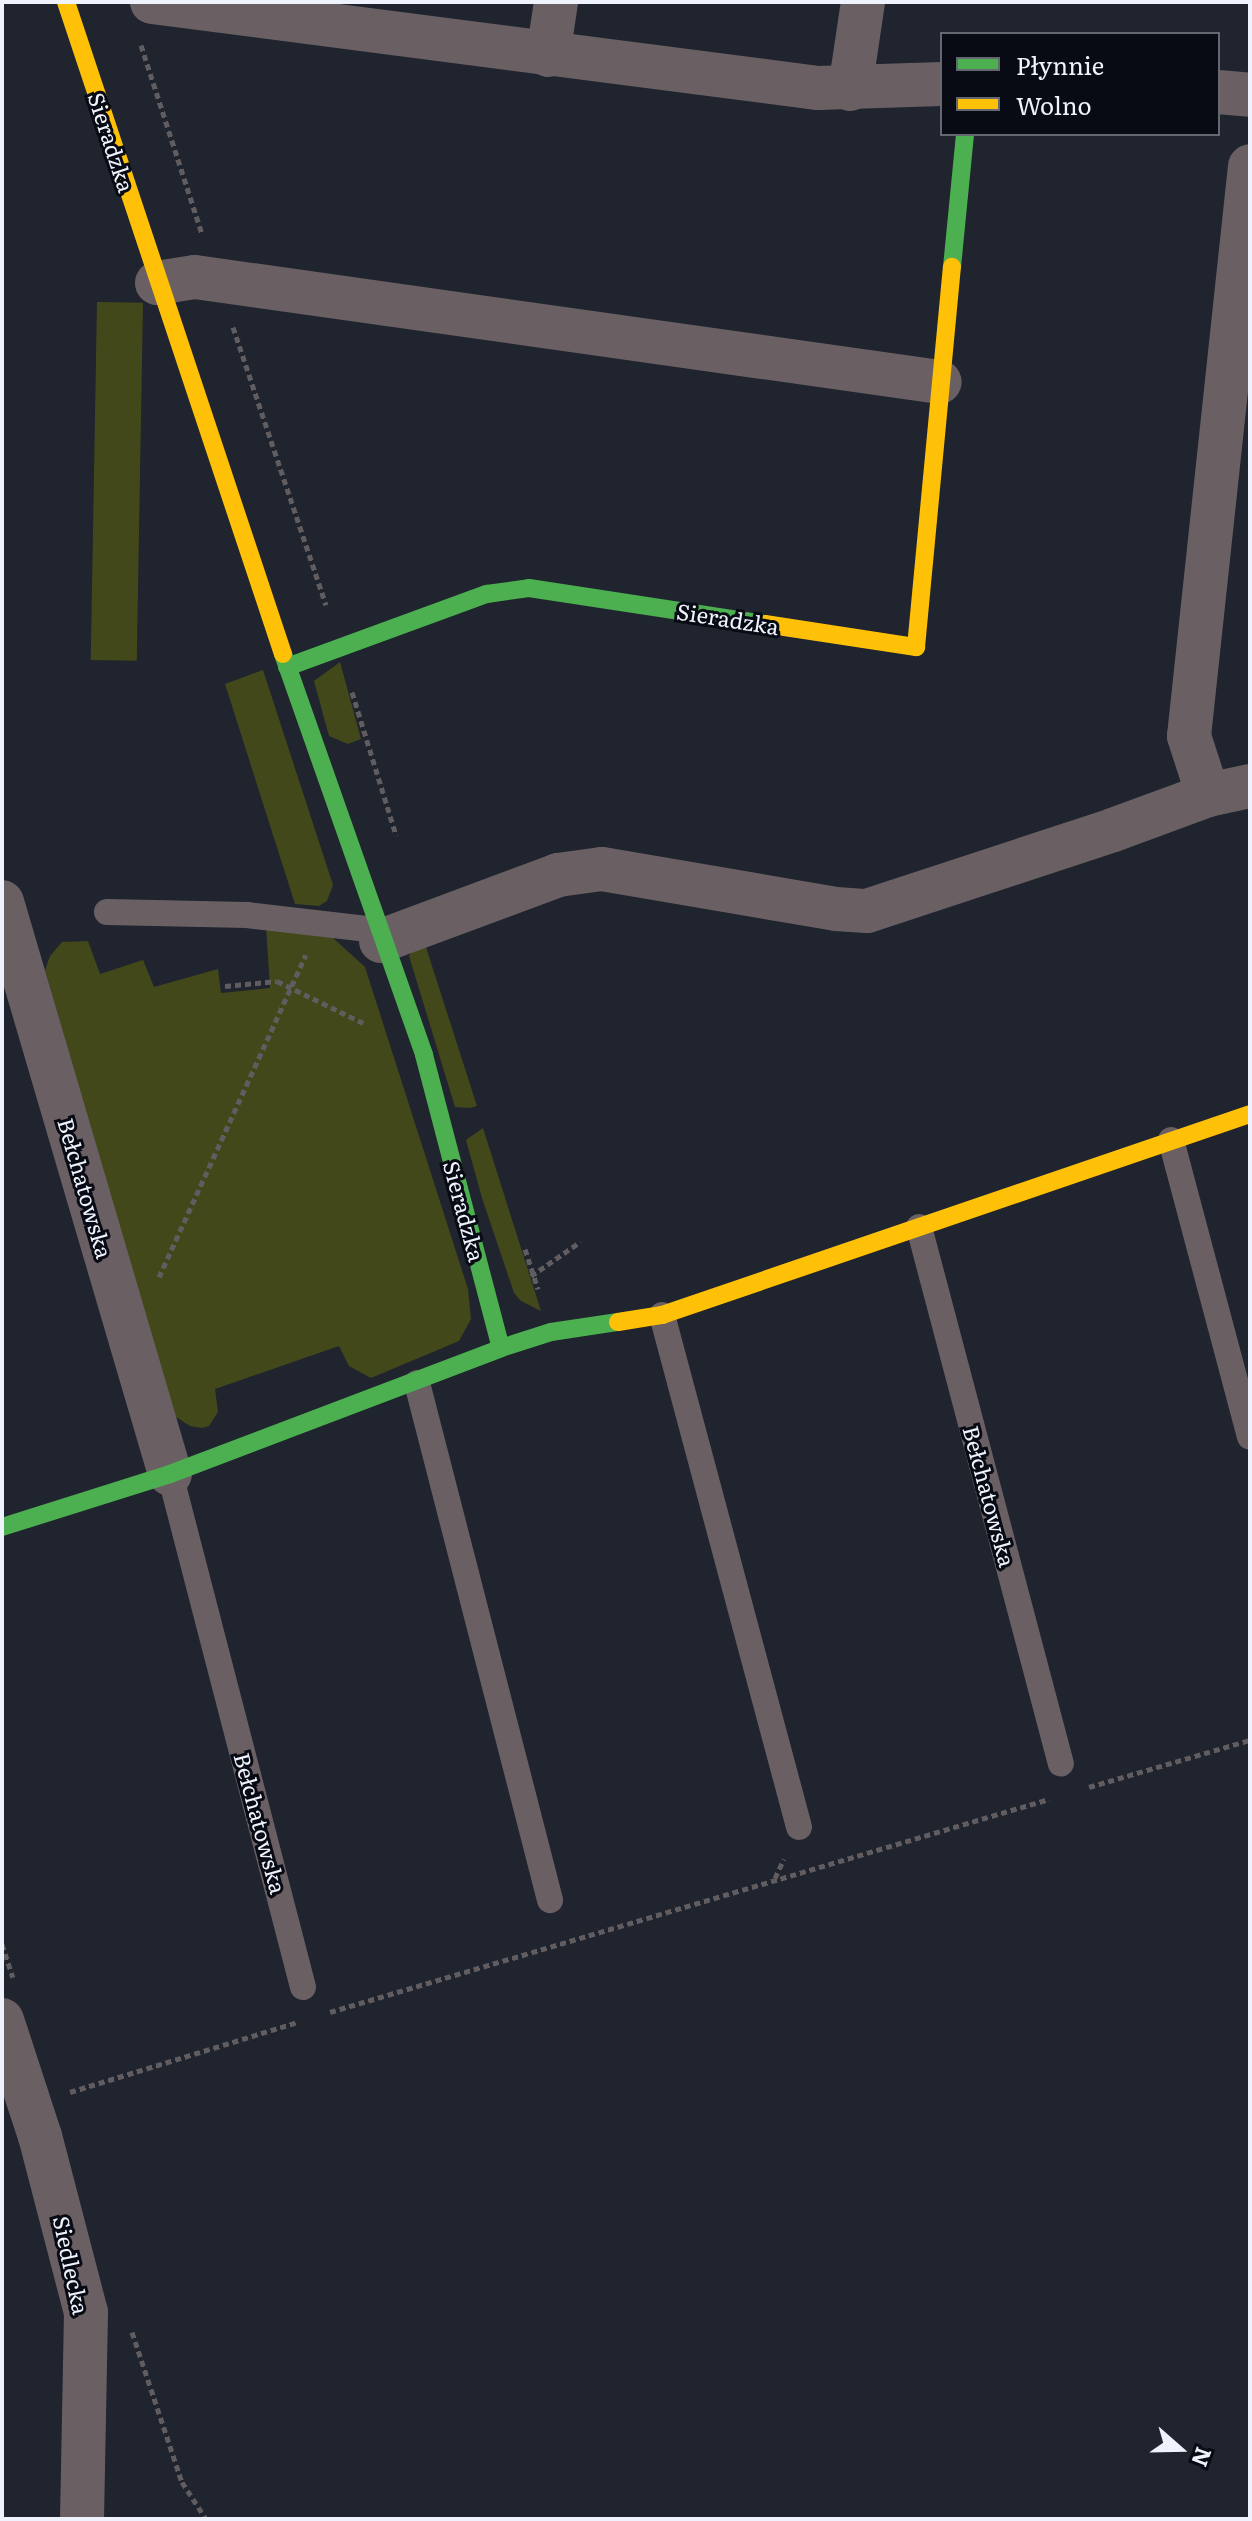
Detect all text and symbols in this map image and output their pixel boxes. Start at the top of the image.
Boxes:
legend [940,32,1220,136]
text: Płynnie [1016,47,1104,82]
text: Wolno [1016,87,1091,122]
street label: Sieradzka [83,89,141,195]
street label: Sieradzka [675,597,781,639]
street label: Bełchatowska [53,1115,119,1261]
street label: Sieradzka [439,1158,491,1264]
street label: Bełchatowska [959,1423,1021,1569]
street label: Bełchatowska [230,1750,292,1896]
street label: Siedlecka [49,2213,95,2317]
north arrow [1140,2409,1220,2489]
text: N [1184,2443,1222,2472]

